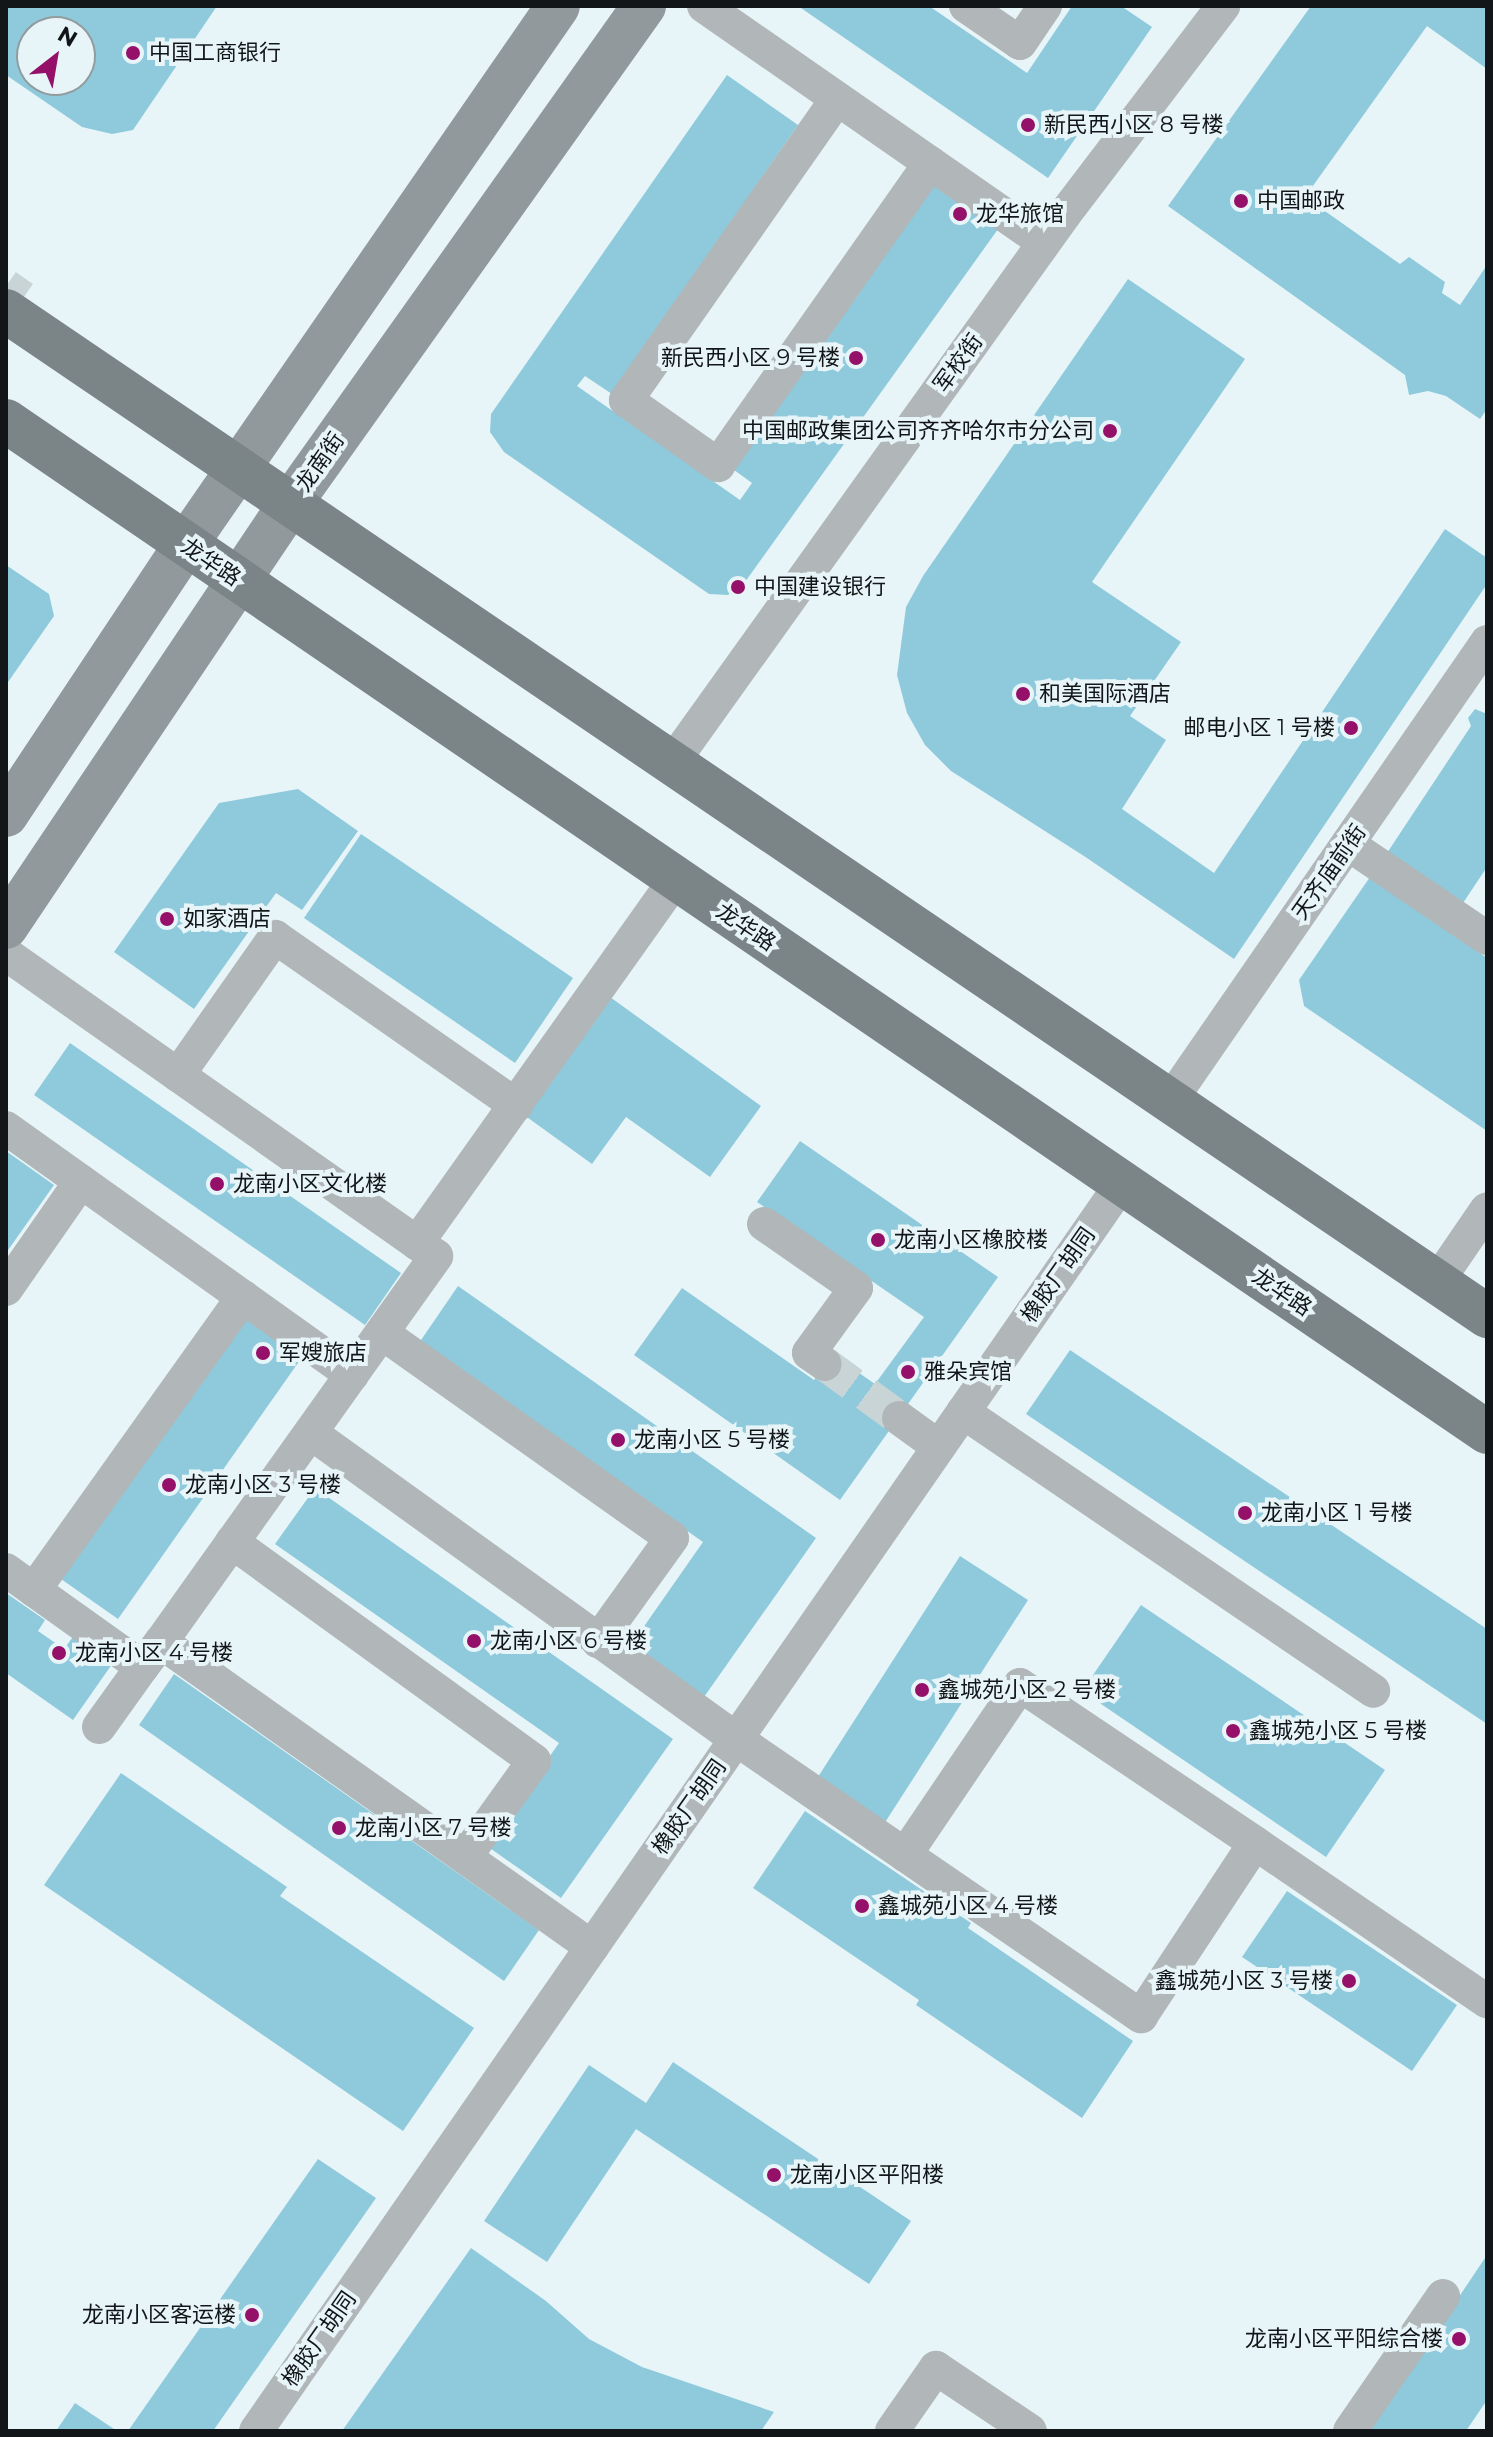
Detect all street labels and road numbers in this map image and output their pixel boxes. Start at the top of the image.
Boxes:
street label: 军校街 [928,329,988,397]
street label: 龙南街 [290,427,350,497]
street label: 龙华路 [176,533,246,591]
street label: 天齐庙前街 [1287,819,1371,925]
street label: 龙华路 [711,898,781,956]
street label: 橡胶厂胡同 [1016,1222,1100,1328]
street label: 龙华路 [1247,1263,1317,1321]
street label: 橡胶厂胡同 [647,1754,731,1860]
street label: 橡胶厂胡同 [277,2286,361,2392]

